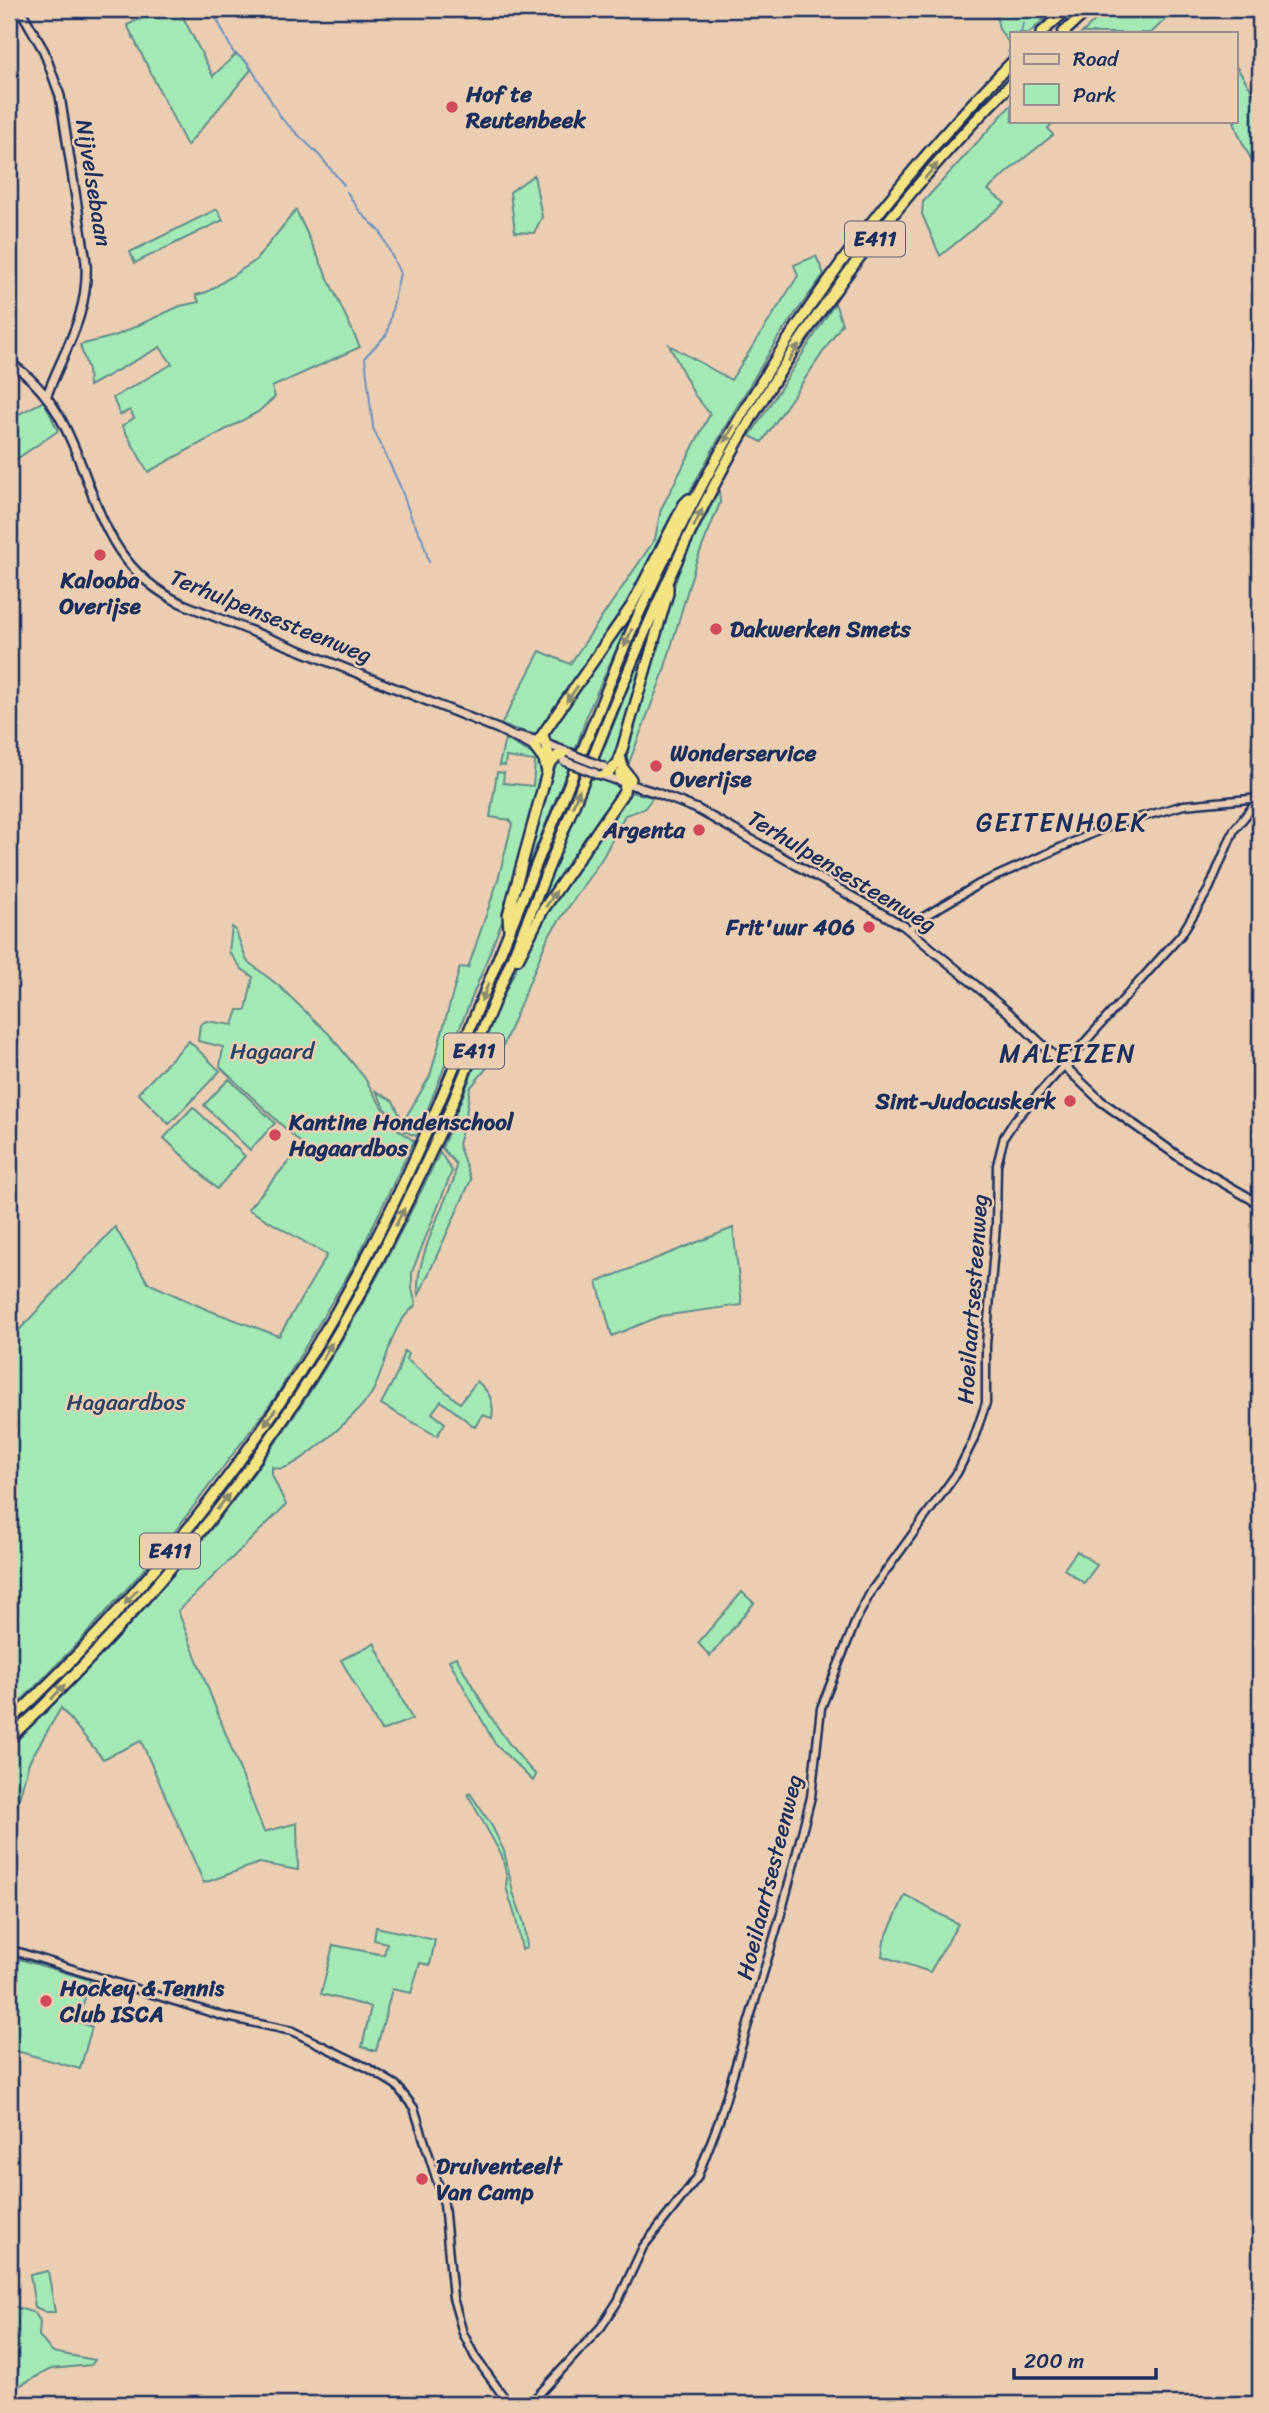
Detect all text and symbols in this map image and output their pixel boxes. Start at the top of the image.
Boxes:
legend [1010,32,1238,122]
text: Road [1073,40,1120,78]
place label: Hof te Reutenbeek [465,74,587,141]
text: Park [1073,76,1116,114]
marker: Hof te Reutenbeek [444,99,460,115]
street label: Nijvelsebaan [63,116,124,250]
one-way arrow [923,163,938,180]
road number: E411 [845,222,905,256]
one-way arrow [787,344,801,362]
one-way arrow [723,424,735,444]
one-way arrow [692,508,703,528]
marker: Kalooba Overijse [92,547,108,563]
street label: Terhulpensesteenweg [163,557,379,676]
place label: Kalooba Overijse [59,560,142,627]
place label: Dakwerken Smets [730,609,911,650]
marker: Dakwerken Smets [708,621,724,637]
one-way arrow [622,628,634,648]
one-way arrow [565,685,579,703]
place label: Wonderservice Overijse [670,733,817,800]
marker: Wonderservice Overijse [648,758,664,774]
one-way arrow [571,787,582,808]
street label: Terhulpensesteenweg [739,798,945,945]
district label: GEITENHOEK [976,799,1148,845]
place label: Argenta [602,810,686,851]
marker: Argenta [691,822,707,838]
one-way arrow [544,890,557,909]
place label: Frit'uur 406 [725,907,855,948]
marker: Frit'uur 406 [861,919,877,935]
one-way arrow [479,982,490,1003]
district label: MALEIZEN [999,1030,1137,1076]
park label: Hagaard [230,1031,316,1072]
road number: E411 [444,1034,504,1068]
place label: Sint-Judocuskerk [874,1081,1057,1122]
marker: Sint-Judocuskerk [1062,1093,1078,1109]
place label: Kantine Hondenschool Hagaardbos [288,1102,515,1169]
marker: Kantine Hondenschool Hagaardbos [267,1127,283,1143]
street label: Hoeilaartsesteenweg [945,1193,1000,1406]
one-way arrow [395,1207,406,1227]
one-way arrow [320,1341,333,1360]
park label: Hagaardbos [67,1382,186,1423]
one-way arrow [263,1408,277,1426]
one-way arrow [215,1493,230,1511]
road number: E411 [140,1534,200,1568]
one-way arrow [123,1588,139,1605]
one-way arrow [49,1684,65,1701]
street label: Hoeilaartsesteenweg [724,1770,815,1984]
place label: Hockey & Tennis Club ISCA [59,1968,225,2035]
marker: Hockey & Tennis Club ISCA [38,1993,54,2009]
place label: Druiventeelt Van Camp [436,2146,563,2213]
marker: Druiventeelt Van Camp [414,2171,430,2187]
scale bar [1014,2336,1155,2380]
text: 200 m [1024,2342,1084,2380]

